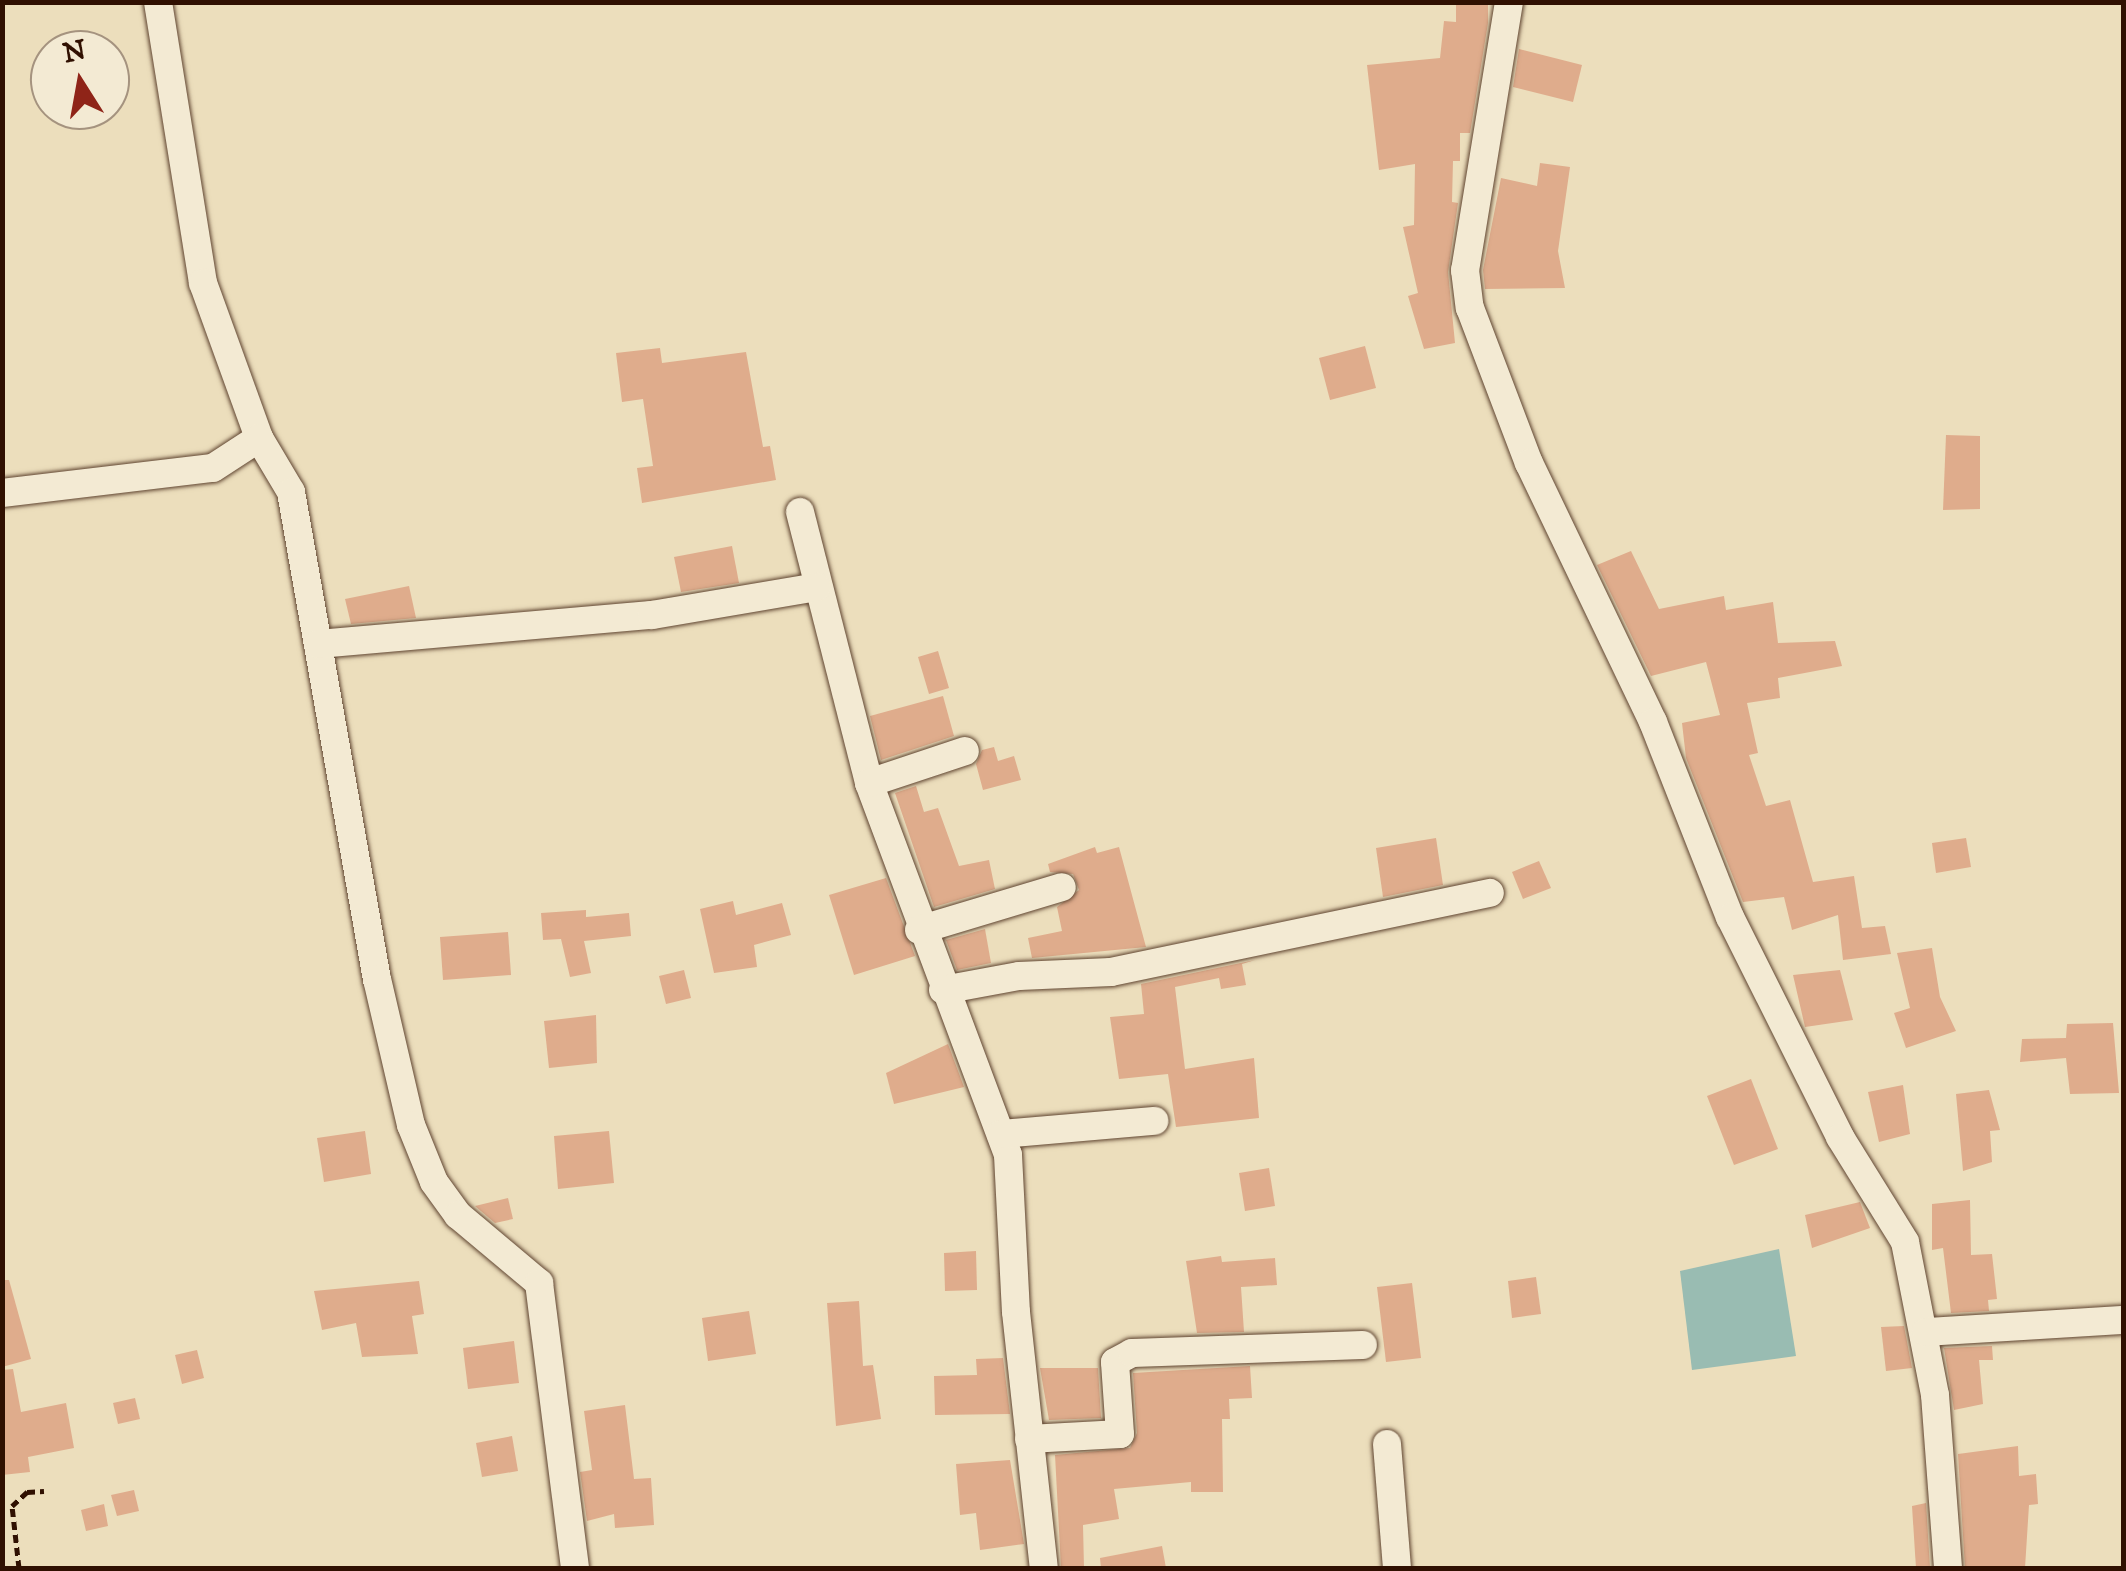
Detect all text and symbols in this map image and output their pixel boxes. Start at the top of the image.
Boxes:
north arrow [30,30,130,130]
text: N [60,33,89,71]

